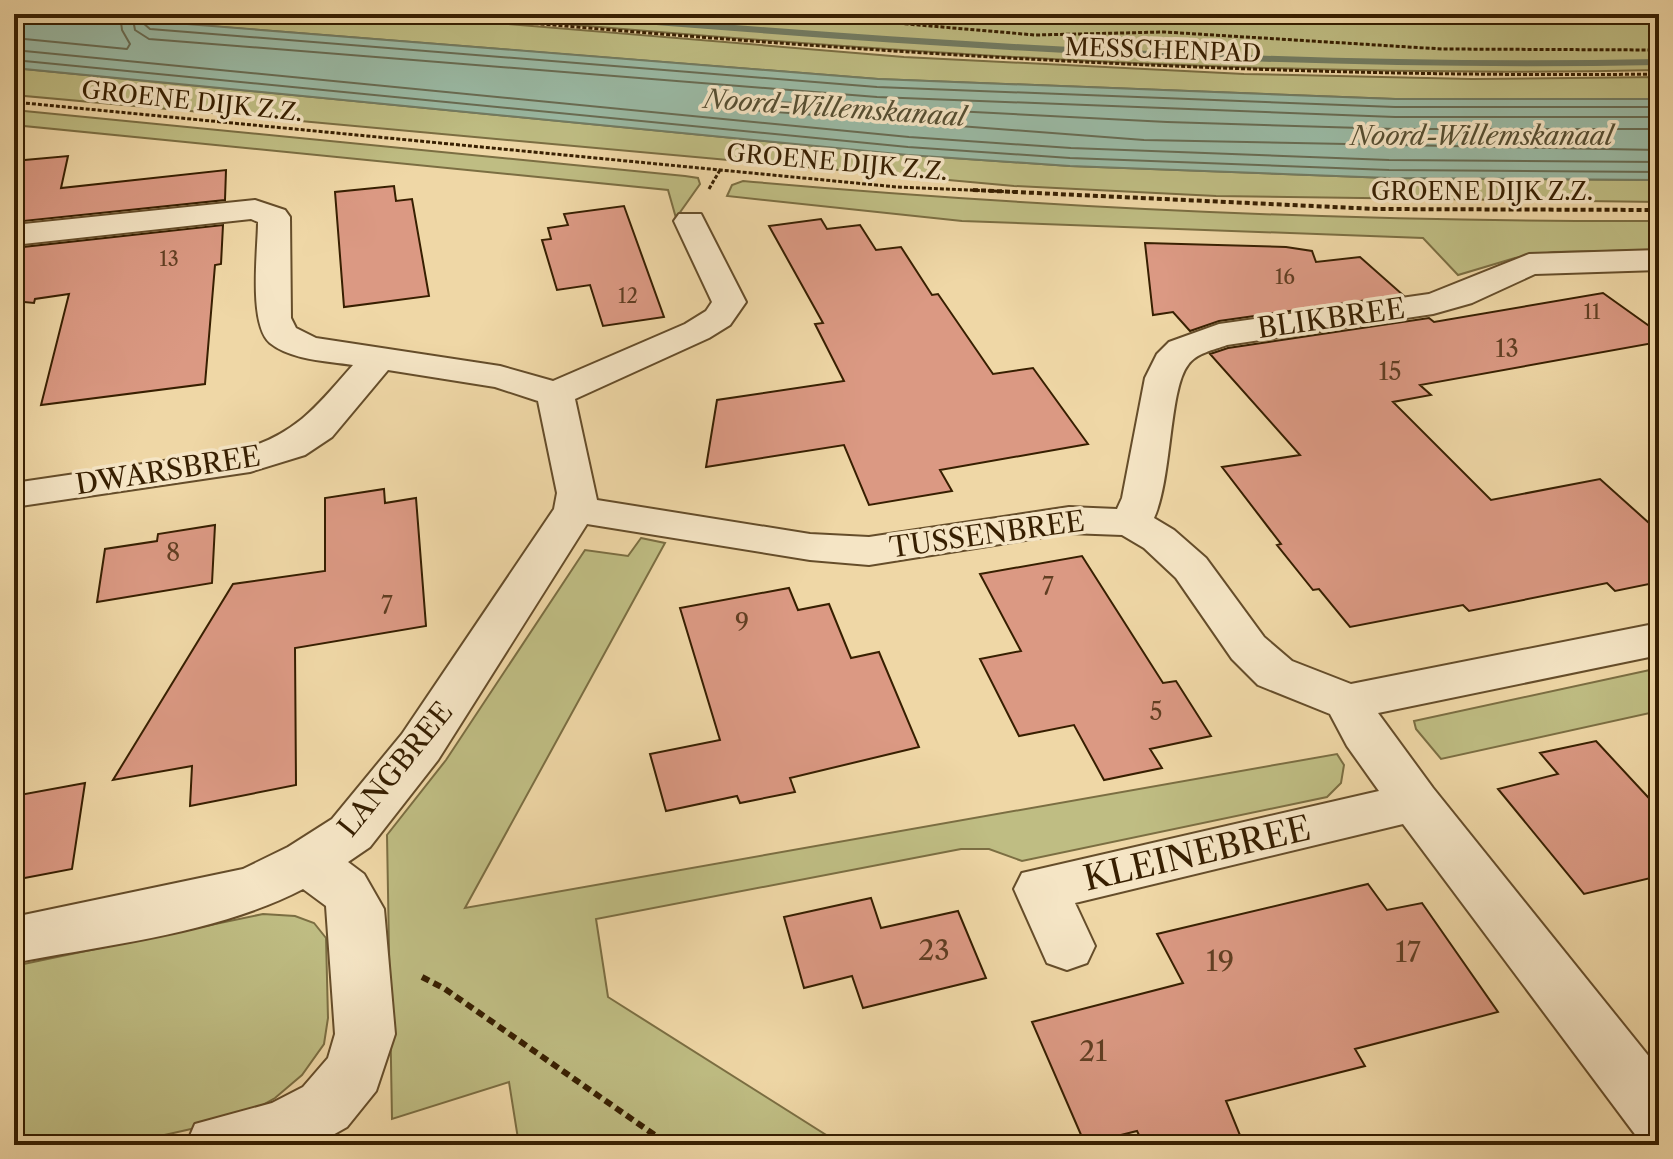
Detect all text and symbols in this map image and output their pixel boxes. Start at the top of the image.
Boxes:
street label: MESSCHENPAD [1064,32,1262,68]
street label: GROENE DIJK Z.Z. [80,75,304,127]
water label: Noord-Willemskanaal [701,83,970,133]
water label: Noord-Willemskanaal [1349,120,1616,152]
street label: GROENE DIJK Z.Z. [725,138,949,186]
street label: GROENE DIJK Z.Z. [1371,177,1593,206]
house number: 13 [159,247,179,271]
house number: 16 [1275,265,1295,289]
house number: 12 [618,284,638,308]
street label: BLIKBREE [1255,291,1407,345]
house number: 11 [1584,300,1601,324]
house number: 13 [1495,334,1519,363]
house number: 15 [1378,357,1402,386]
street label: DWARSBREE [73,439,263,501]
street label: TUSSENBREE [887,503,1087,565]
house number: 8 [166,538,180,567]
house number: 7 [1042,572,1054,601]
house number: 7 [381,591,393,620]
house number: 9 [735,608,749,637]
street label: LANGBREE [330,695,460,843]
house number: 5 [1149,697,1163,726]
street label: KLEINEBREE [1079,806,1315,900]
house number: 23 [918,933,950,967]
house number: 17 [1395,935,1421,969]
house number: 19 [1206,944,1234,978]
house number: 21 [1079,1034,1107,1068]

